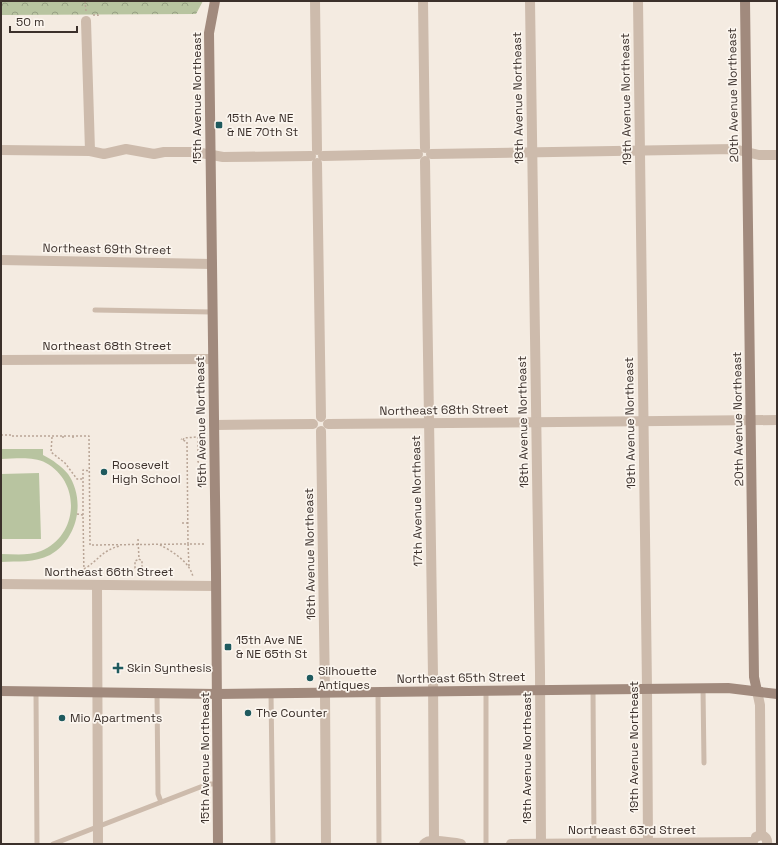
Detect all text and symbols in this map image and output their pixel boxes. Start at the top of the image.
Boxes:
scale bar [10,8,77,34]
text: 50 m [16,14,44,30]
street label: 20th Avenue Northeast [724,28,742,162]
street label: 15th Avenue Northeast [189,32,205,164]
street label: 18th Avenue Northeast [509,32,527,164]
street label: 19th Avenue Northeast [617,33,635,165]
place label: 15th Ave NE & NE 70th St [227,110,298,140]
marker: 15th Ave NE & NE 70th St [214,120,224,130]
street label: Northeast 69th Street [42,240,172,258]
street label: Northeast 68th Street [43,338,171,354]
street label: 20th Avenue Northeast [729,352,747,486]
street label: 15th Avenue Northeast [192,356,210,488]
street label: 18th Avenue Northeast [514,356,532,488]
street label: 19th Avenue Northeast [621,357,639,489]
street label: Northeast 68th Street [379,401,509,419]
street label: 17th Avenue Northeast [408,435,426,567]
place label: Roosevelt High School [112,457,181,487]
marker: Roosevelt High School [99,467,109,477]
street label: 16th Avenue Northeast [301,488,319,620]
street label: Northeast 66th Street [45,564,173,580]
place label: 15th Ave NE & NE 65th St [236,632,308,662]
marker: 15th Ave NE & NE 65th St [223,642,233,652]
place label: Skin Synthesis [127,660,212,676]
marker: Skin Synthesis [112,662,124,674]
place label: Silhouette Antiques [318,663,377,693]
street label: Northeast 65th Street [397,669,525,687]
marker: Silhouette Antiques [305,673,315,683]
street label: 19th Avenue Northeast [626,681,642,813]
street label: 15th Avenue Northeast [197,692,213,824]
street label: 18th Avenue Northeast [519,692,535,824]
place label: The Counter [256,705,328,721]
marker: The Counter [243,708,253,718]
place label: Mio Apartments [70,710,162,726]
marker: Mio Apartments [57,713,67,723]
street label: Northeast 63rd Street [568,822,696,838]

